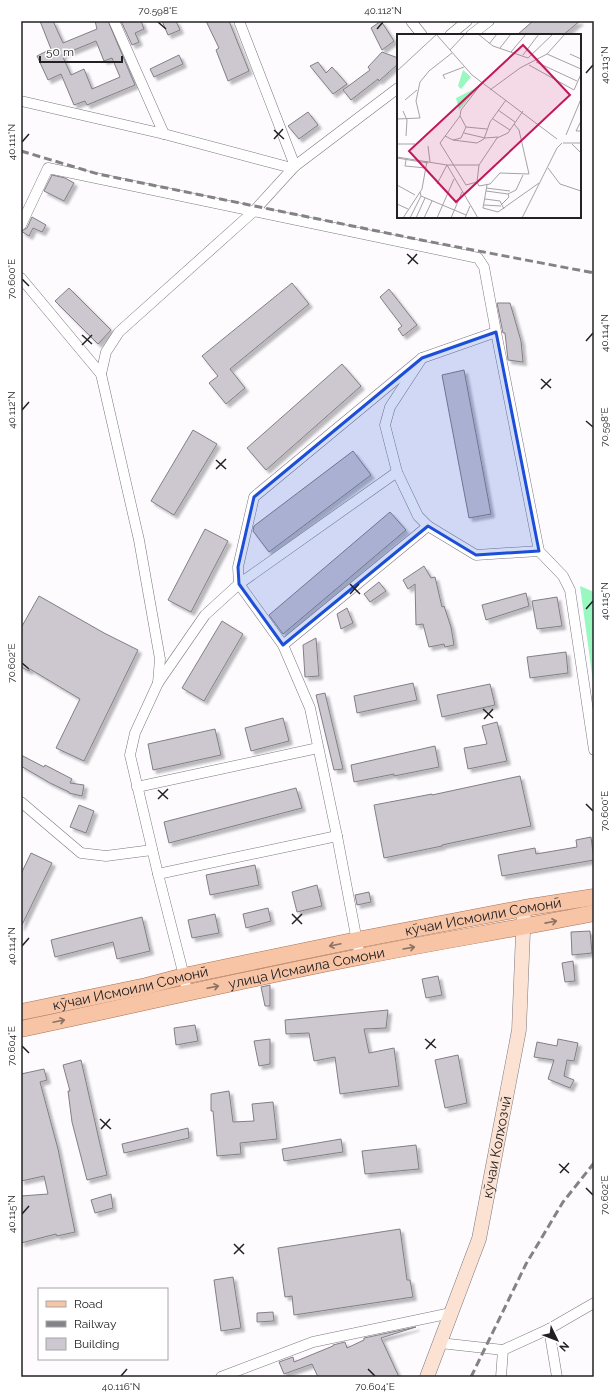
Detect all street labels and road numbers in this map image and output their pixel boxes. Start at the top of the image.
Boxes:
street label: кӯчаи Исмоили Сомонӣ [403,894,563,939]
street label: улица Исмаила Сомони [227,944,386,992]
street label: кӯчаи Исмоили Сомонӣ [51,963,210,1013]
street label: кӯчаи Колхозчӣ [479,1095,514,1200]

